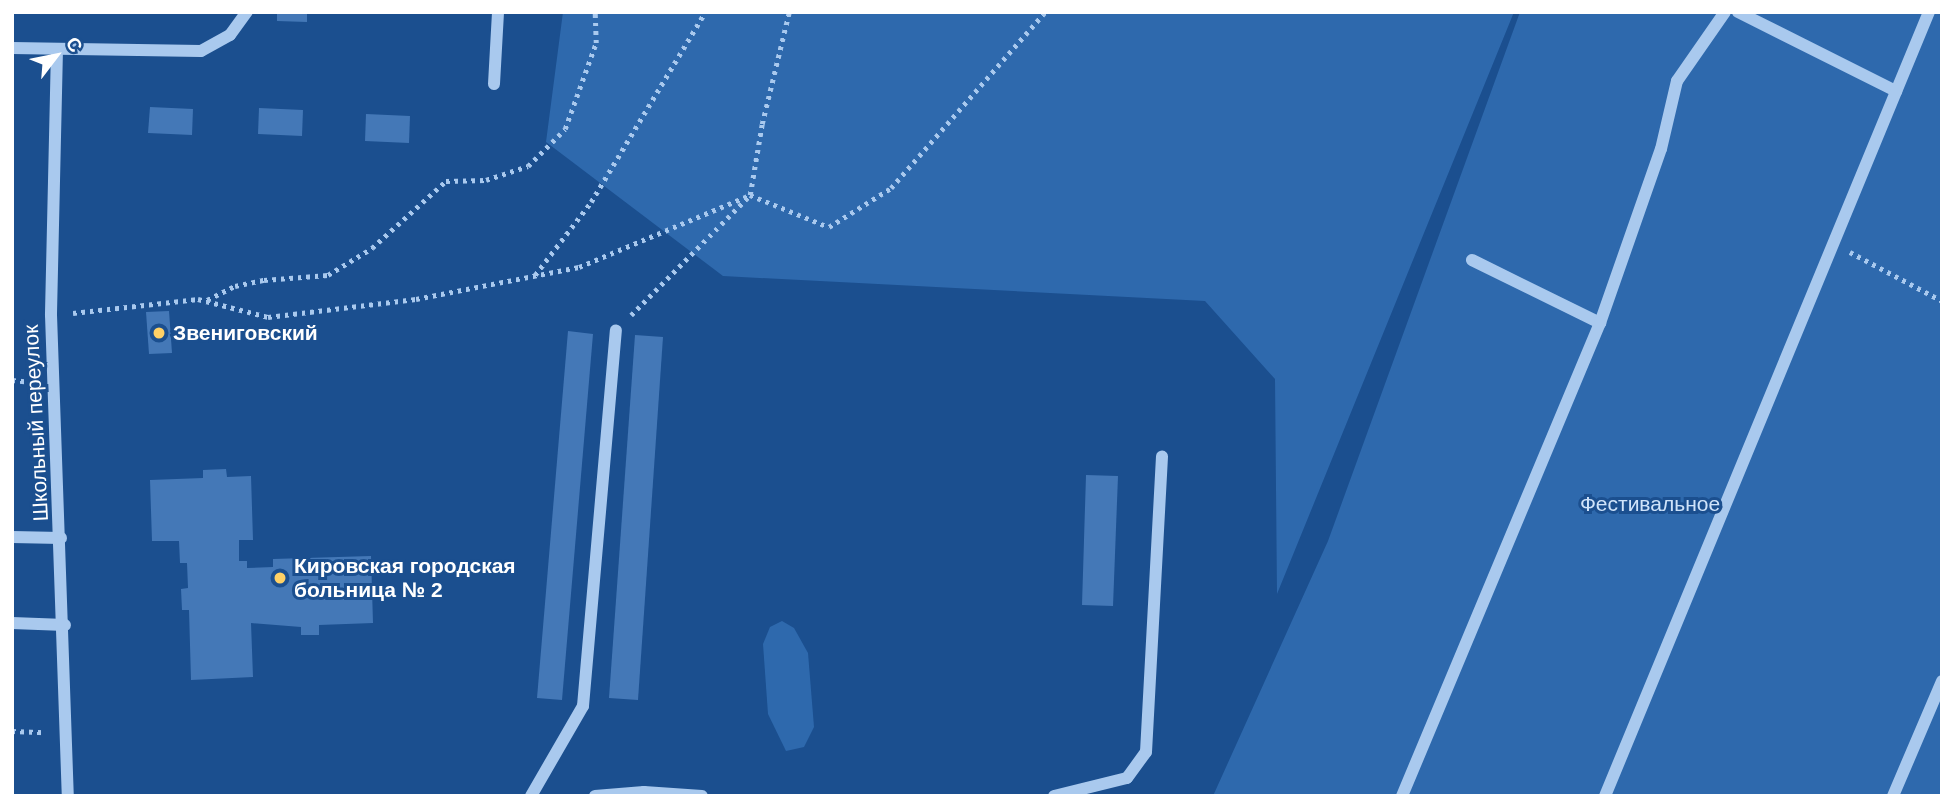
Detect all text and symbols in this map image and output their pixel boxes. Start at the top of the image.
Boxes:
north arrow [21,21,91,91]
text: С [62,33,87,56]
place label: Звениговский [173,320,318,346]
street label: Школьный переулок [18,324,54,522]
marker: Звениговский [151,325,167,341]
park label: Фестивальное [1580,491,1720,517]
place label: Кировская городская больница № 2 [294,553,516,603]
marker: Кировская городская больница № 2 [272,570,288,586]

